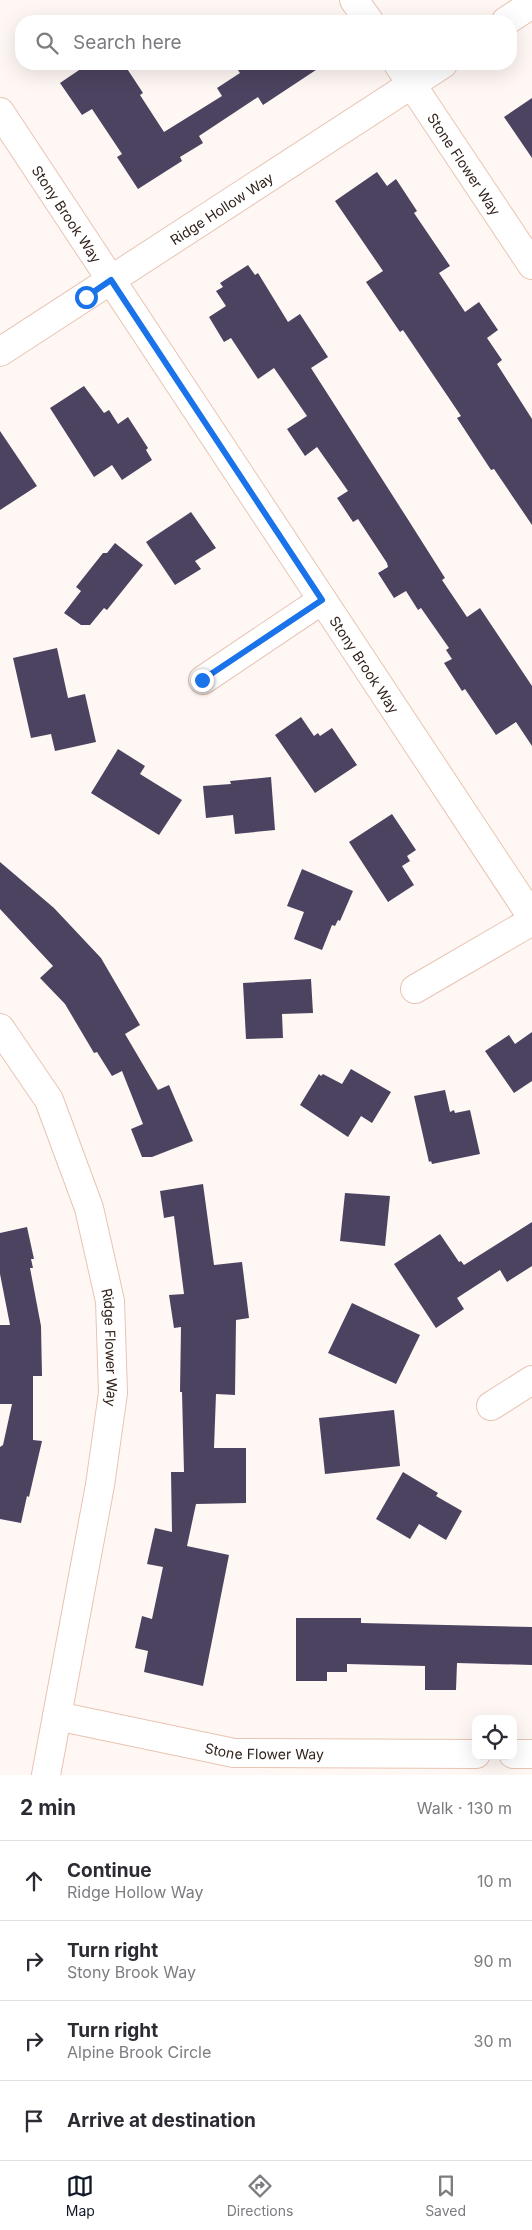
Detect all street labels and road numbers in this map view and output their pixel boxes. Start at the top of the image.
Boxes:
street label: Stone Flower Way [424,110,505,218]
street label: Stony Brook Way [29,162,106,266]
street label: Ridge Hollow Way [167,168,276,248]
street label: Stony Brook Way [327,612,403,716]
street label: Ridge Flower Way [99,1286,122,1408]
street label: Stone Flower Way [203,1739,324,1762]

